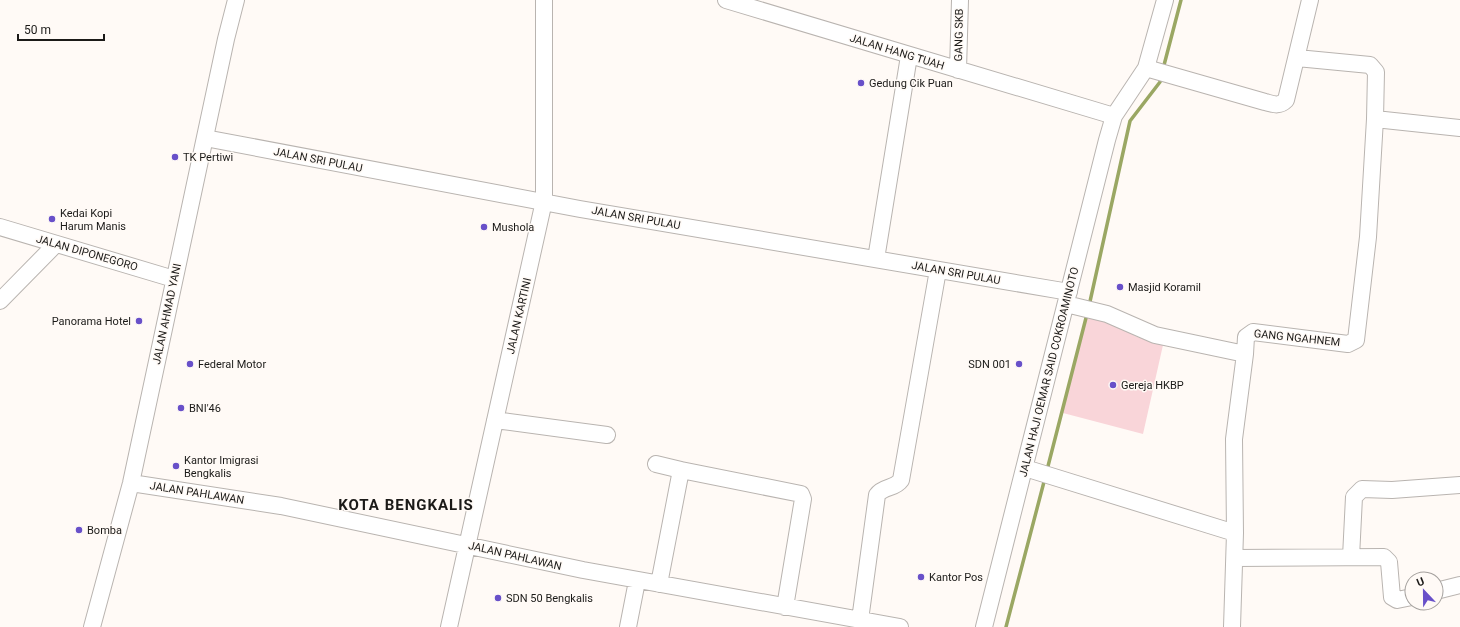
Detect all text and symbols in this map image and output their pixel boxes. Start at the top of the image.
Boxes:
street label: GANG SKB [952,8,966,62]
scale bar [18,16,104,42]
text: 50 m [24,23,51,37]
street label: JALAN HANG TUAH [848,31,946,73]
place label: Gedung Cik Puan [869,77,953,90]
marker: Gedung Cik Puan [856,78,866,88]
street label: JALAN SRI PULAU [272,145,364,175]
place label: TK Pertiwi [183,151,233,164]
marker: TK Pertiwi [170,152,180,162]
street label: JALAN SRI PULAU [590,204,682,232]
place label: Kedai Kopi Harum Manis [60,207,126,233]
marker: Kedai Kopi Harum Manis [47,214,57,224]
place label: Mushola [492,221,534,234]
marker: Mushola [479,222,489,232]
street label: JALAN DIPONEGORO [35,232,139,274]
street label: JALAN SRI PULAU [910,259,1002,287]
street label: JALAN AHMAD YANI [150,262,184,366]
street label: JALAN HAJI OEMAR SAID COKROAMINOTO [1017,266,1081,478]
street label: JALAN KARTINI [504,277,534,355]
place label: Masjid Koramil [1128,281,1201,294]
marker: Masjid Koramil [1115,282,1125,292]
place label: Panorama Hotel [52,315,131,328]
marker: Panorama Hotel [134,316,144,326]
street label: GANG NGAHNEM [1253,327,1341,349]
place label: Federal Motor [198,358,266,371]
place label: SDN 001 [968,358,1011,371]
marker: Federal Motor [185,359,195,369]
marker: SDN 001 [1014,359,1024,369]
place label: Gereja HKBP [1121,379,1184,392]
marker: Gereja HKBP [1108,380,1118,390]
place label: BNI'46 [189,402,221,415]
marker: BNI'46 [176,403,186,413]
place label: Kantor Imigrasi Bengkalis [184,454,259,480]
marker: Kantor Imigrasi Bengkalis [171,461,181,471]
street label: JALAN PAHLAWAN [149,479,245,507]
district label: KOTA BENGKALIS [338,496,474,514]
place label: Bomba [87,524,122,537]
marker: Bomba [74,525,84,535]
street label: JALAN PAHLAWAN [467,539,563,573]
place label: Kantor Pos [929,571,983,584]
north arrow [1404,571,1444,611]
marker: Kantor Pos [916,572,926,582]
text: U [1415,575,1426,590]
place label: SDN 50 Bengkalis [506,592,593,605]
marker: SDN 50 Bengkalis [493,593,503,603]

